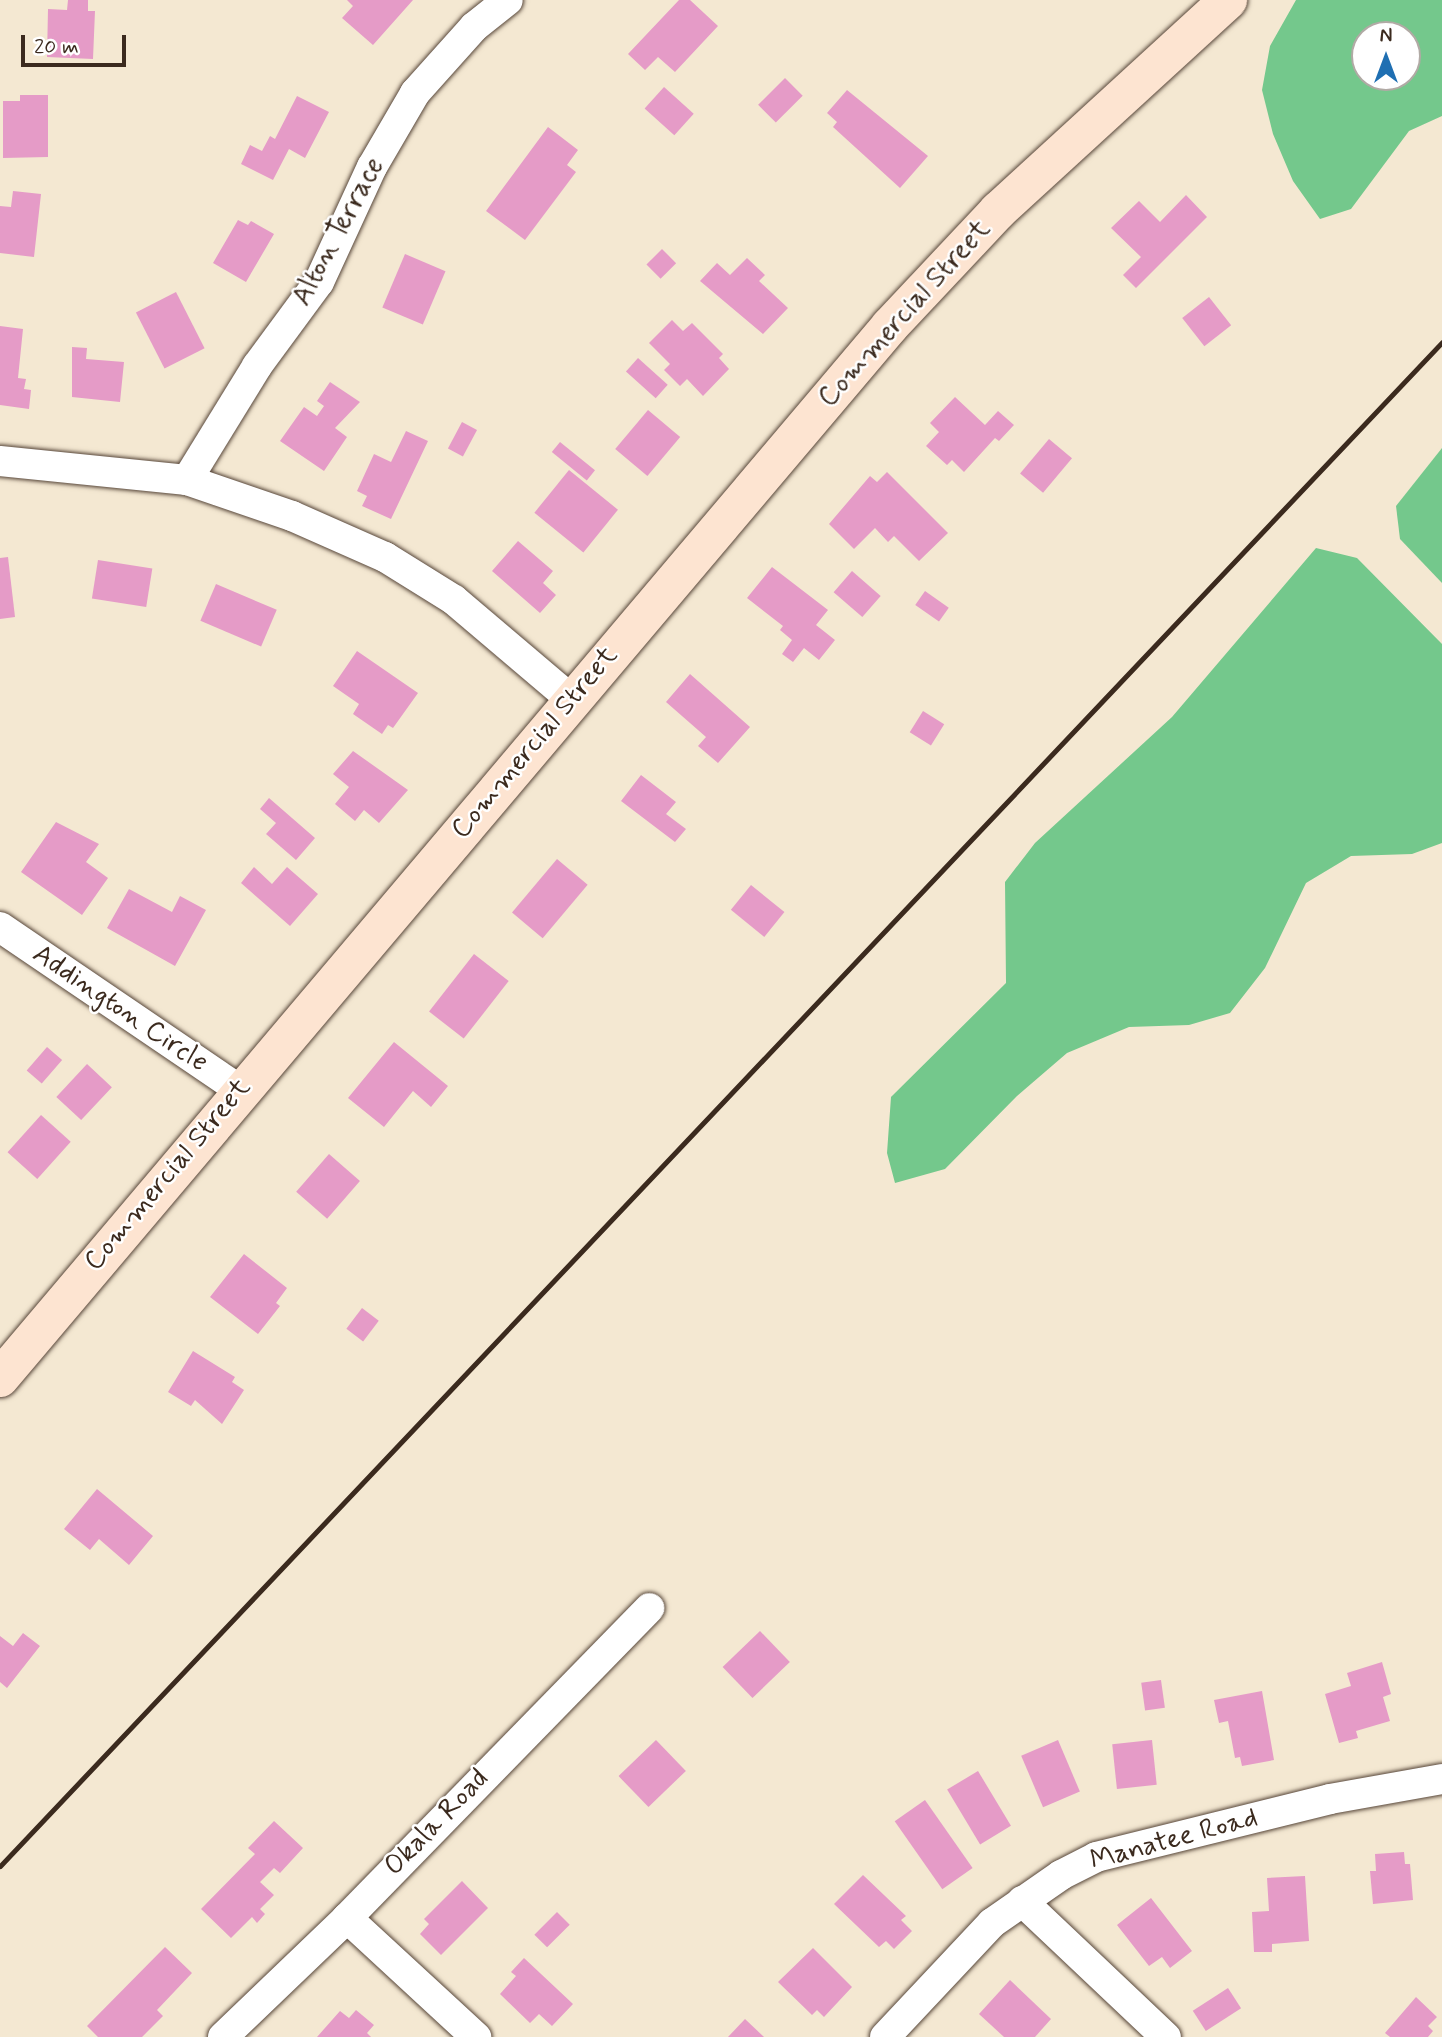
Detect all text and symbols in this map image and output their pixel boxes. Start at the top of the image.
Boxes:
scale bar [24,21,130,65]
north arrow [1351,21,1421,91]
text: N [1380,24,1392,49]
text: 20 m [34,33,79,61]
street label: Alton Terrace [286,152,392,312]
street label: Commercial Street [812,213,998,415]
street label: Commercial Street [445,640,625,846]
street label: Addington Circle [26,938,214,1080]
street label: Commercial Street [78,1072,258,1278]
street label: Okala Road [378,1763,496,1883]
street label: Manatee Road [1088,1802,1260,1878]

